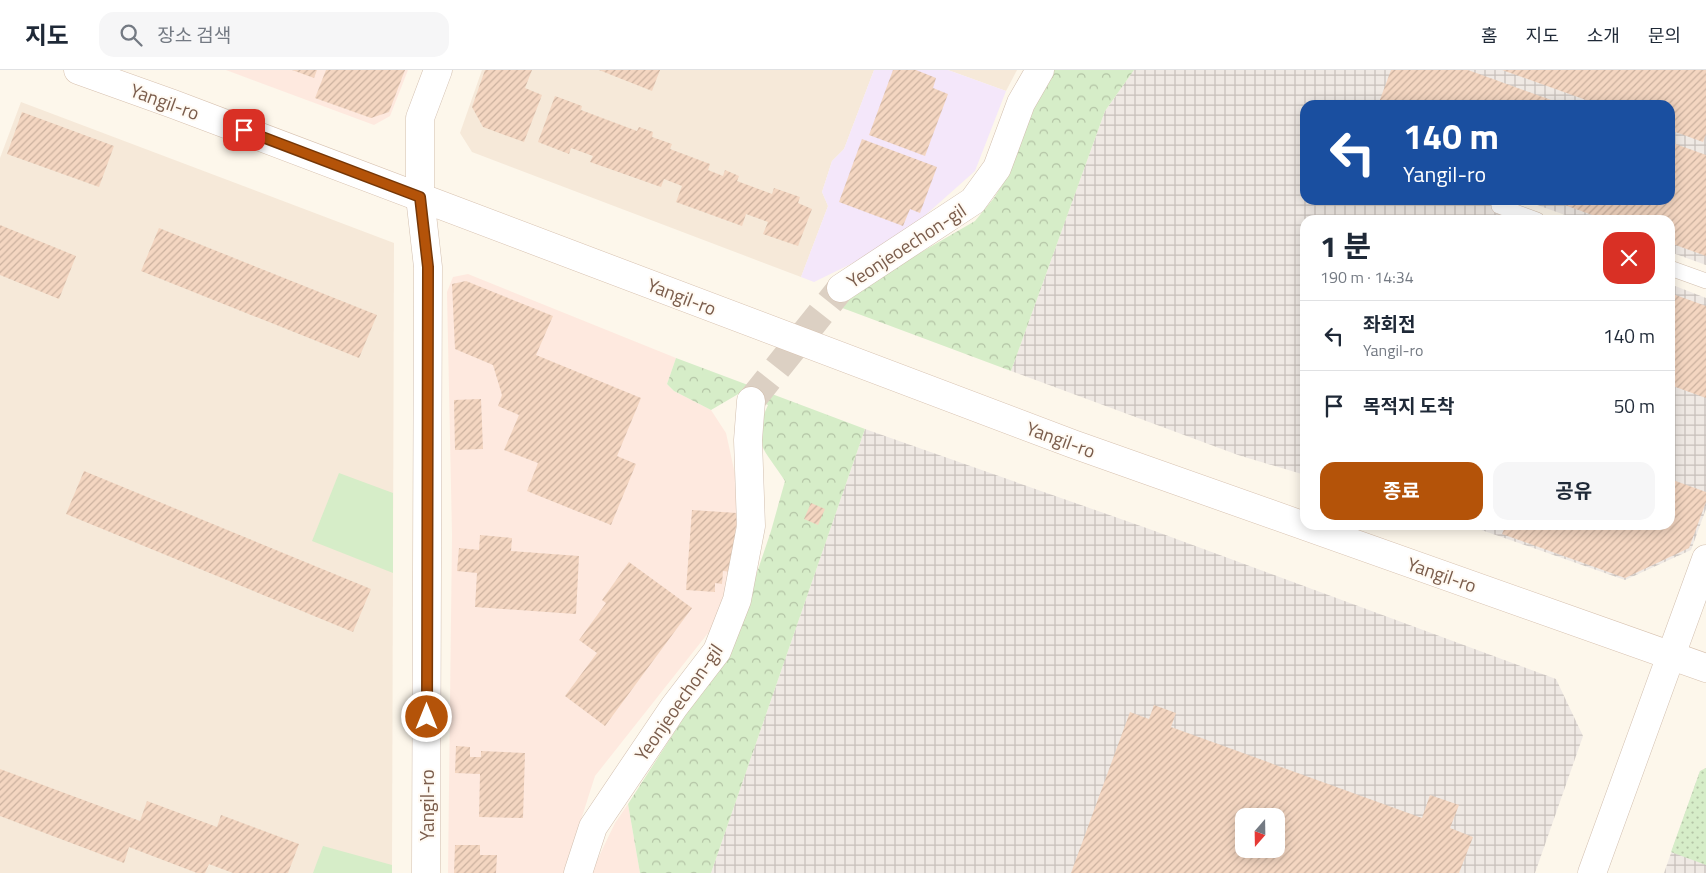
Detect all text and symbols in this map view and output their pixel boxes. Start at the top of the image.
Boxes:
search box [99,12,449,57]
text: 지도 [25,17,69,53]
text: 장소 검색 [157,20,231,49]
icon: search [117,21,145,49]
text: 홈 [1481,22,1498,49]
text: 지도 [1526,22,1559,49]
text: 소개 [1587,22,1620,49]
text: 문의 [1648,22,1681,49]
street label: Yangil-ro [126,75,204,127]
pin [223,109,265,151]
text: 140 m [1403,109,1499,163]
icon: arrive [230,116,258,144]
icon: left [1320,120,1385,185]
text: Yangil-ro [1403,157,1486,191]
street label: Yeonjeoechon-gil [840,195,972,295]
text: 1 분 [1320,223,1371,269]
button: close [1603,232,1655,284]
text: 190 m · 14:34 [1320,265,1414,289]
street label: Yangil-ro [643,270,721,322]
text: 좌회전 [1363,309,1415,338]
text: 140 m [1603,321,1655,350]
icon: left [1320,322,1348,350]
text: Yangil-ro [1363,338,1423,362]
text: 목적지 도착 [1363,391,1455,420]
text: 50 m [1614,391,1655,420]
icon: arrive [1320,392,1348,420]
street label: Yangil-ro [1022,413,1100,465]
button: 종료 [1320,462,1483,520]
button: 공유 [1493,462,1655,520]
street label: Yangil-ro [1403,549,1481,599]
street label: Yeonjeoechon-gil [627,637,729,767]
position arrow [400,690,452,742]
street label: Yangil-ro [412,769,441,841]
north arrow [1235,808,1285,858]
map controls [1235,808,1285,858]

